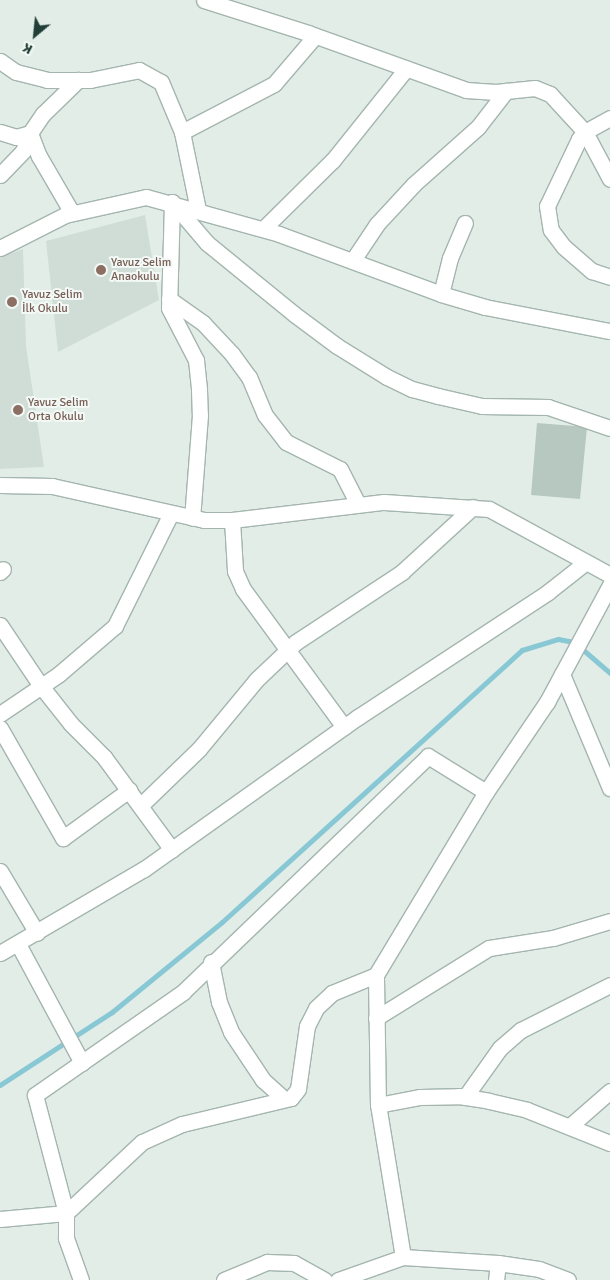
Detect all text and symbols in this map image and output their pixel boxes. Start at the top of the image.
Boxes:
north arrow [10,10,60,60]
text: K [20,39,36,58]
place label: Yavuz Selim Anaokulu [111,256,171,284]
marker: Yavuz Selim Anaokulu [95,264,107,276]
place label: Yavuz Selim İlk Okulu [22,288,82,316]
marker: Yavuz Selim İlk Okulu [6,296,18,308]
place label: Yavuz Selim Orta Okulu [28,396,88,424]
marker: Yavuz Selim Orta Okulu [12,404,24,416]

